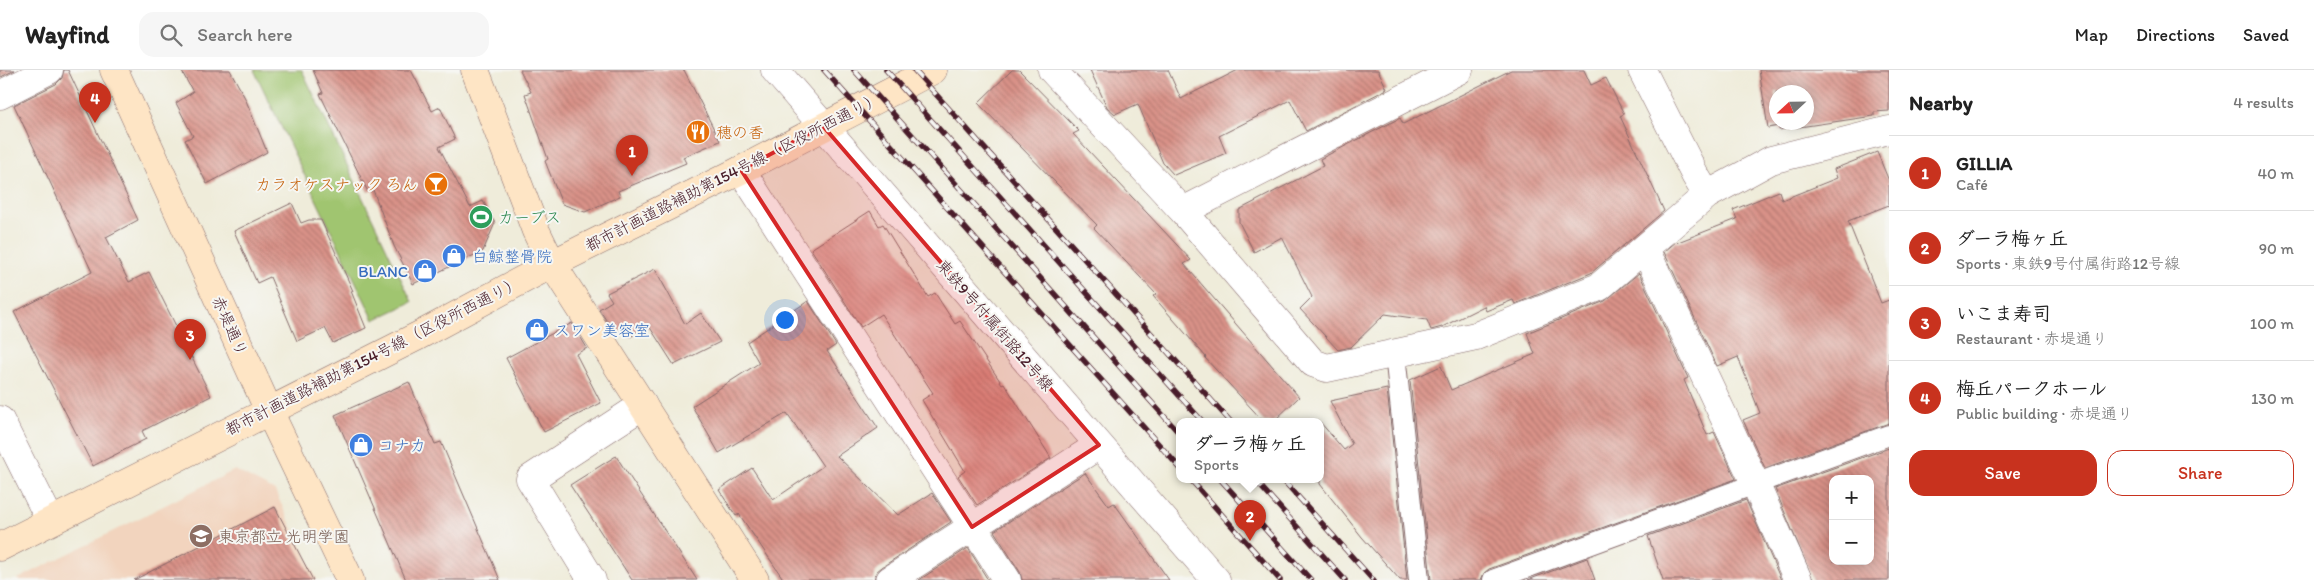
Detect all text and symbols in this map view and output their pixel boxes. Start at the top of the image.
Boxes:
search box [139,12,489,57]
text: Wayfind [25,20,109,49]
icon: search [157,21,185,49]
text: Search here [197,23,293,46]
text: Map [2075,24,2108,46]
text: Directions [2136,24,2215,46]
text: Saved [2243,24,2289,46]
pin: 4 [79,82,111,123]
north arrow [1769,85,1814,130]
street label: 都市計画道路補助第154号線（区役所西通り） [582,89,884,255]
text: Nearby [1909,90,1973,115]
text: 4 results [2233,93,2294,112]
restaurant icon: 穂の香 [685,119,711,145]
place label: 穂の香 [716,123,764,142]
pin: 1 [616,135,648,176]
text: GILLIA [1956,152,2013,175]
text: 1 [1921,164,1929,183]
text: 40 m [2257,164,2294,183]
bar icon: カラオケスナック ろん [423,171,449,197]
place label: カラオケスナック ろん [255,175,418,194]
text: Café [1956,175,1988,194]
sports icon: カーブス [468,204,494,230]
place label: カーブス [498,208,561,227]
text: ダーラ梅ヶ丘 [1956,227,2068,250]
text: 2 [1921,239,1929,258]
text: 90 m [2259,239,2294,258]
shop icon: 白鯨整骨院 [441,243,467,269]
place label: 白鯨整骨院 [472,247,552,266]
text: Sports · 東鉄9号付属街路12号線 [1956,254,2180,273]
street label: 東鉄9号付属街路12号線 [933,255,1057,395]
shop icon: BLANC [412,258,438,284]
place label: BLANC [358,262,408,281]
street label: 都市計画道路補助第154号線（区役所西通り） [222,273,524,439]
street label: 赤堤通り [208,293,252,359]
text: いこま寿司 [1956,302,2051,325]
your location [772,307,798,333]
text: 3 [1921,314,1929,333]
text: 100 m [2250,314,2294,333]
shop icon: スワン美容室 [524,317,550,343]
pin: 3 [174,319,206,360]
place label: スワン美容室 [554,321,650,340]
text: Restaurant · 赤堤通り [1956,329,2108,348]
text: 梅丘パークホール [1956,377,2107,400]
text: 4 [1920,389,1930,408]
text: 130 m [2251,389,2294,408]
text: Public building · 赤堤通り [1956,404,2133,423]
popup [1176,418,1324,483]
shop icon: コナカ [348,432,374,458]
text: ダーラ梅ヶ丘 [1194,432,1306,455]
place label: コナカ [378,436,426,455]
button: Save [1909,450,2097,496]
button: Share [2107,450,2294,496]
text: Sports [1194,455,1239,474]
map controls [1829,475,1874,565]
button: + [1829,475,1874,520]
pin: 2 [1234,500,1266,541]
button: − [1829,520,1874,565]
school or university icon: 東京都立 光明学園 [188,523,214,549]
place label: 東京都立 光明学園 [218,527,350,546]

